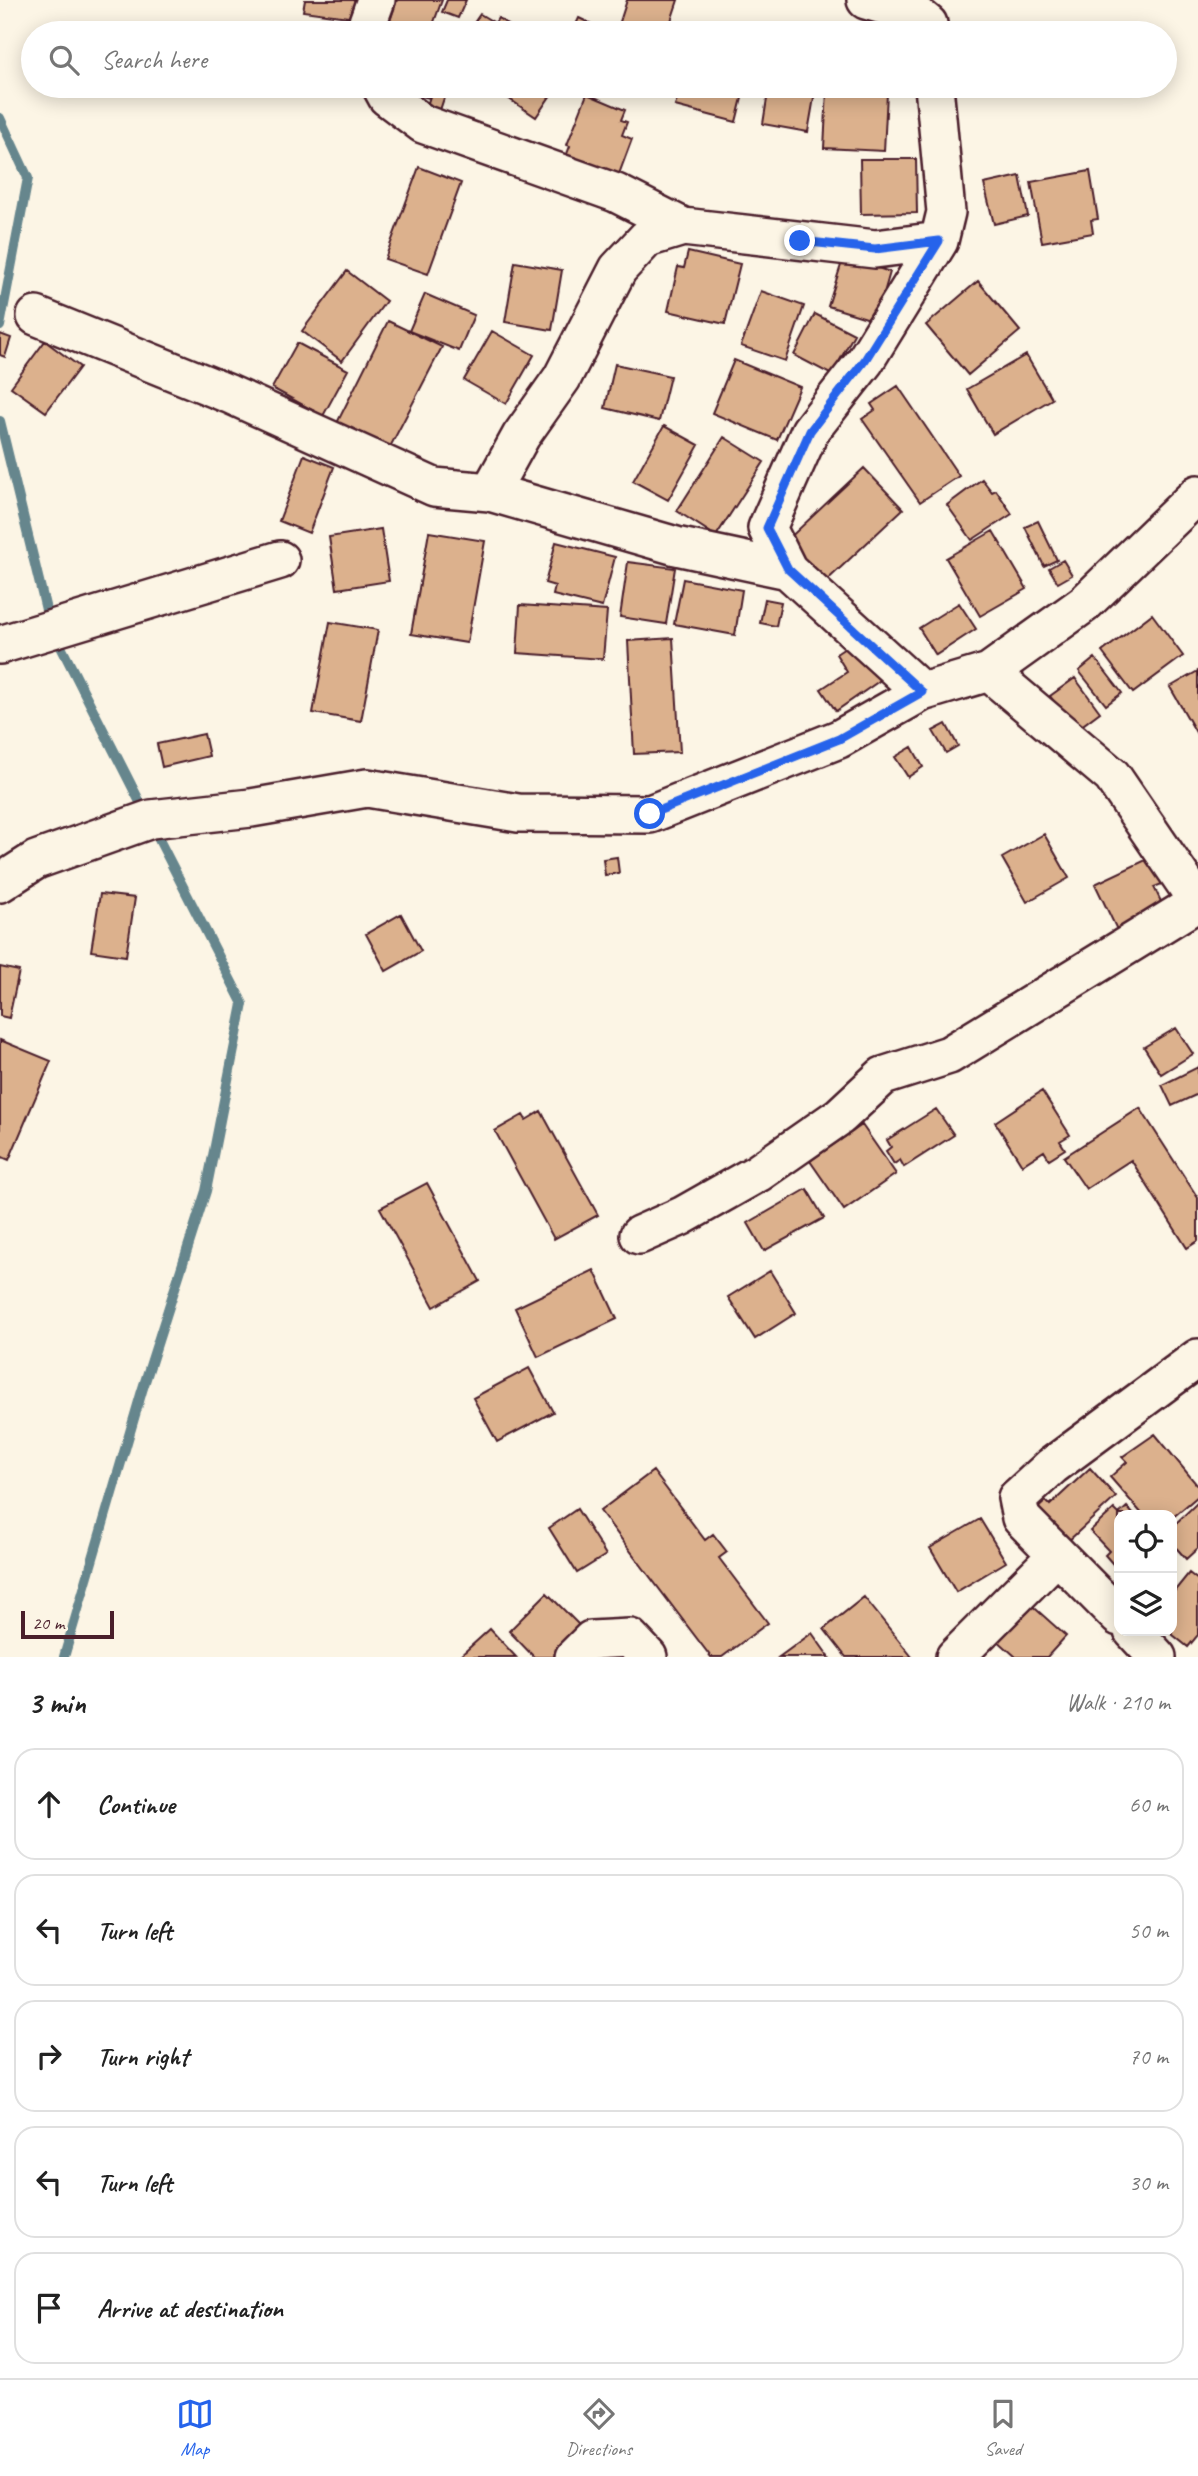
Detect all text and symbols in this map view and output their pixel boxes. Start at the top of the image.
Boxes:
search box [21,21,1177,98]
icon: search [45,41,83,79]
text: Search here [101,43,207,76]
route end [784,225,815,256]
route start [634,798,665,829]
map controls [1114,1510,1177,1636]
button: locate [1114,1510,1177,1573]
button: layers [1114,1573,1177,1636]
scale bar [21,1608,114,1640]
text: 20 m [32,1611,64,1635]
text: 3 min [28,1684,85,1722]
text: Walk · 210 m [1066,1688,1170,1717]
icon: ahead [30,1785,68,1823]
text: Continue [97,1788,175,1821]
text: 60 m [1129,1790,1168,1819]
icon: left [30,1911,68,1949]
text: Turn left [97,1914,172,1947]
text: 50 m [1129,1916,1168,1945]
icon: right [30,2037,68,2075]
text: Turn right [97,2040,188,2073]
text: 70 m [1129,2042,1168,2071]
icon: left [30,2163,68,2201]
text: Turn left [97,2166,172,2199]
text: 30 m [1129,2168,1168,2197]
icon: arrive [30,2289,68,2327]
text: Arrive at destination [97,2292,283,2325]
tab: Map [176,2395,214,2461]
tab: Directions [566,2395,632,2461]
tab: Saved [984,2395,1022,2461]

